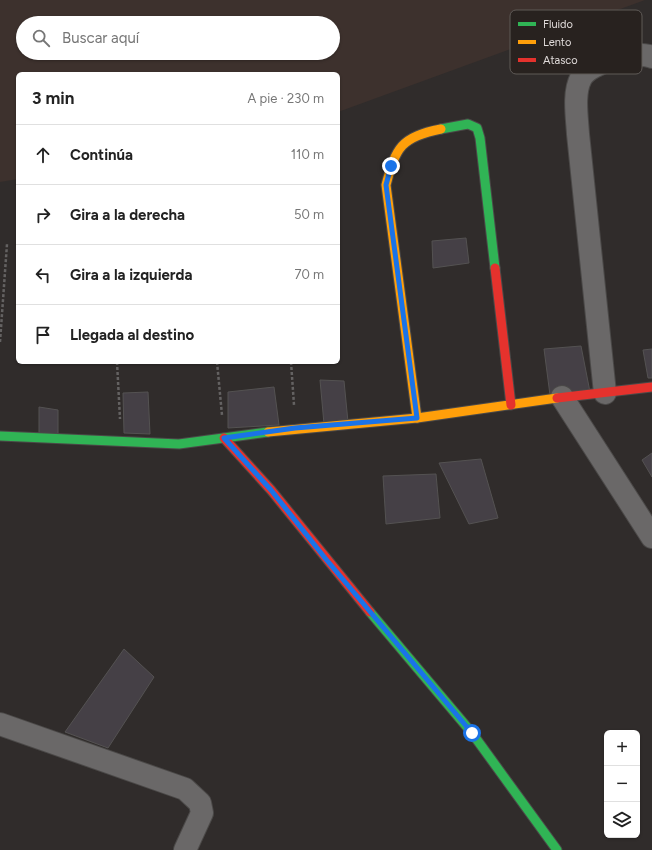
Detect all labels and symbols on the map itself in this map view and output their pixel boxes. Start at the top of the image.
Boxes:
legend [510,10,642,74]
text: Fluido [543,18,573,31]
text: Lento [543,36,571,49]
text: Atasco [543,54,578,67]
route end [382,157,400,175]
route start [463,724,481,742]

